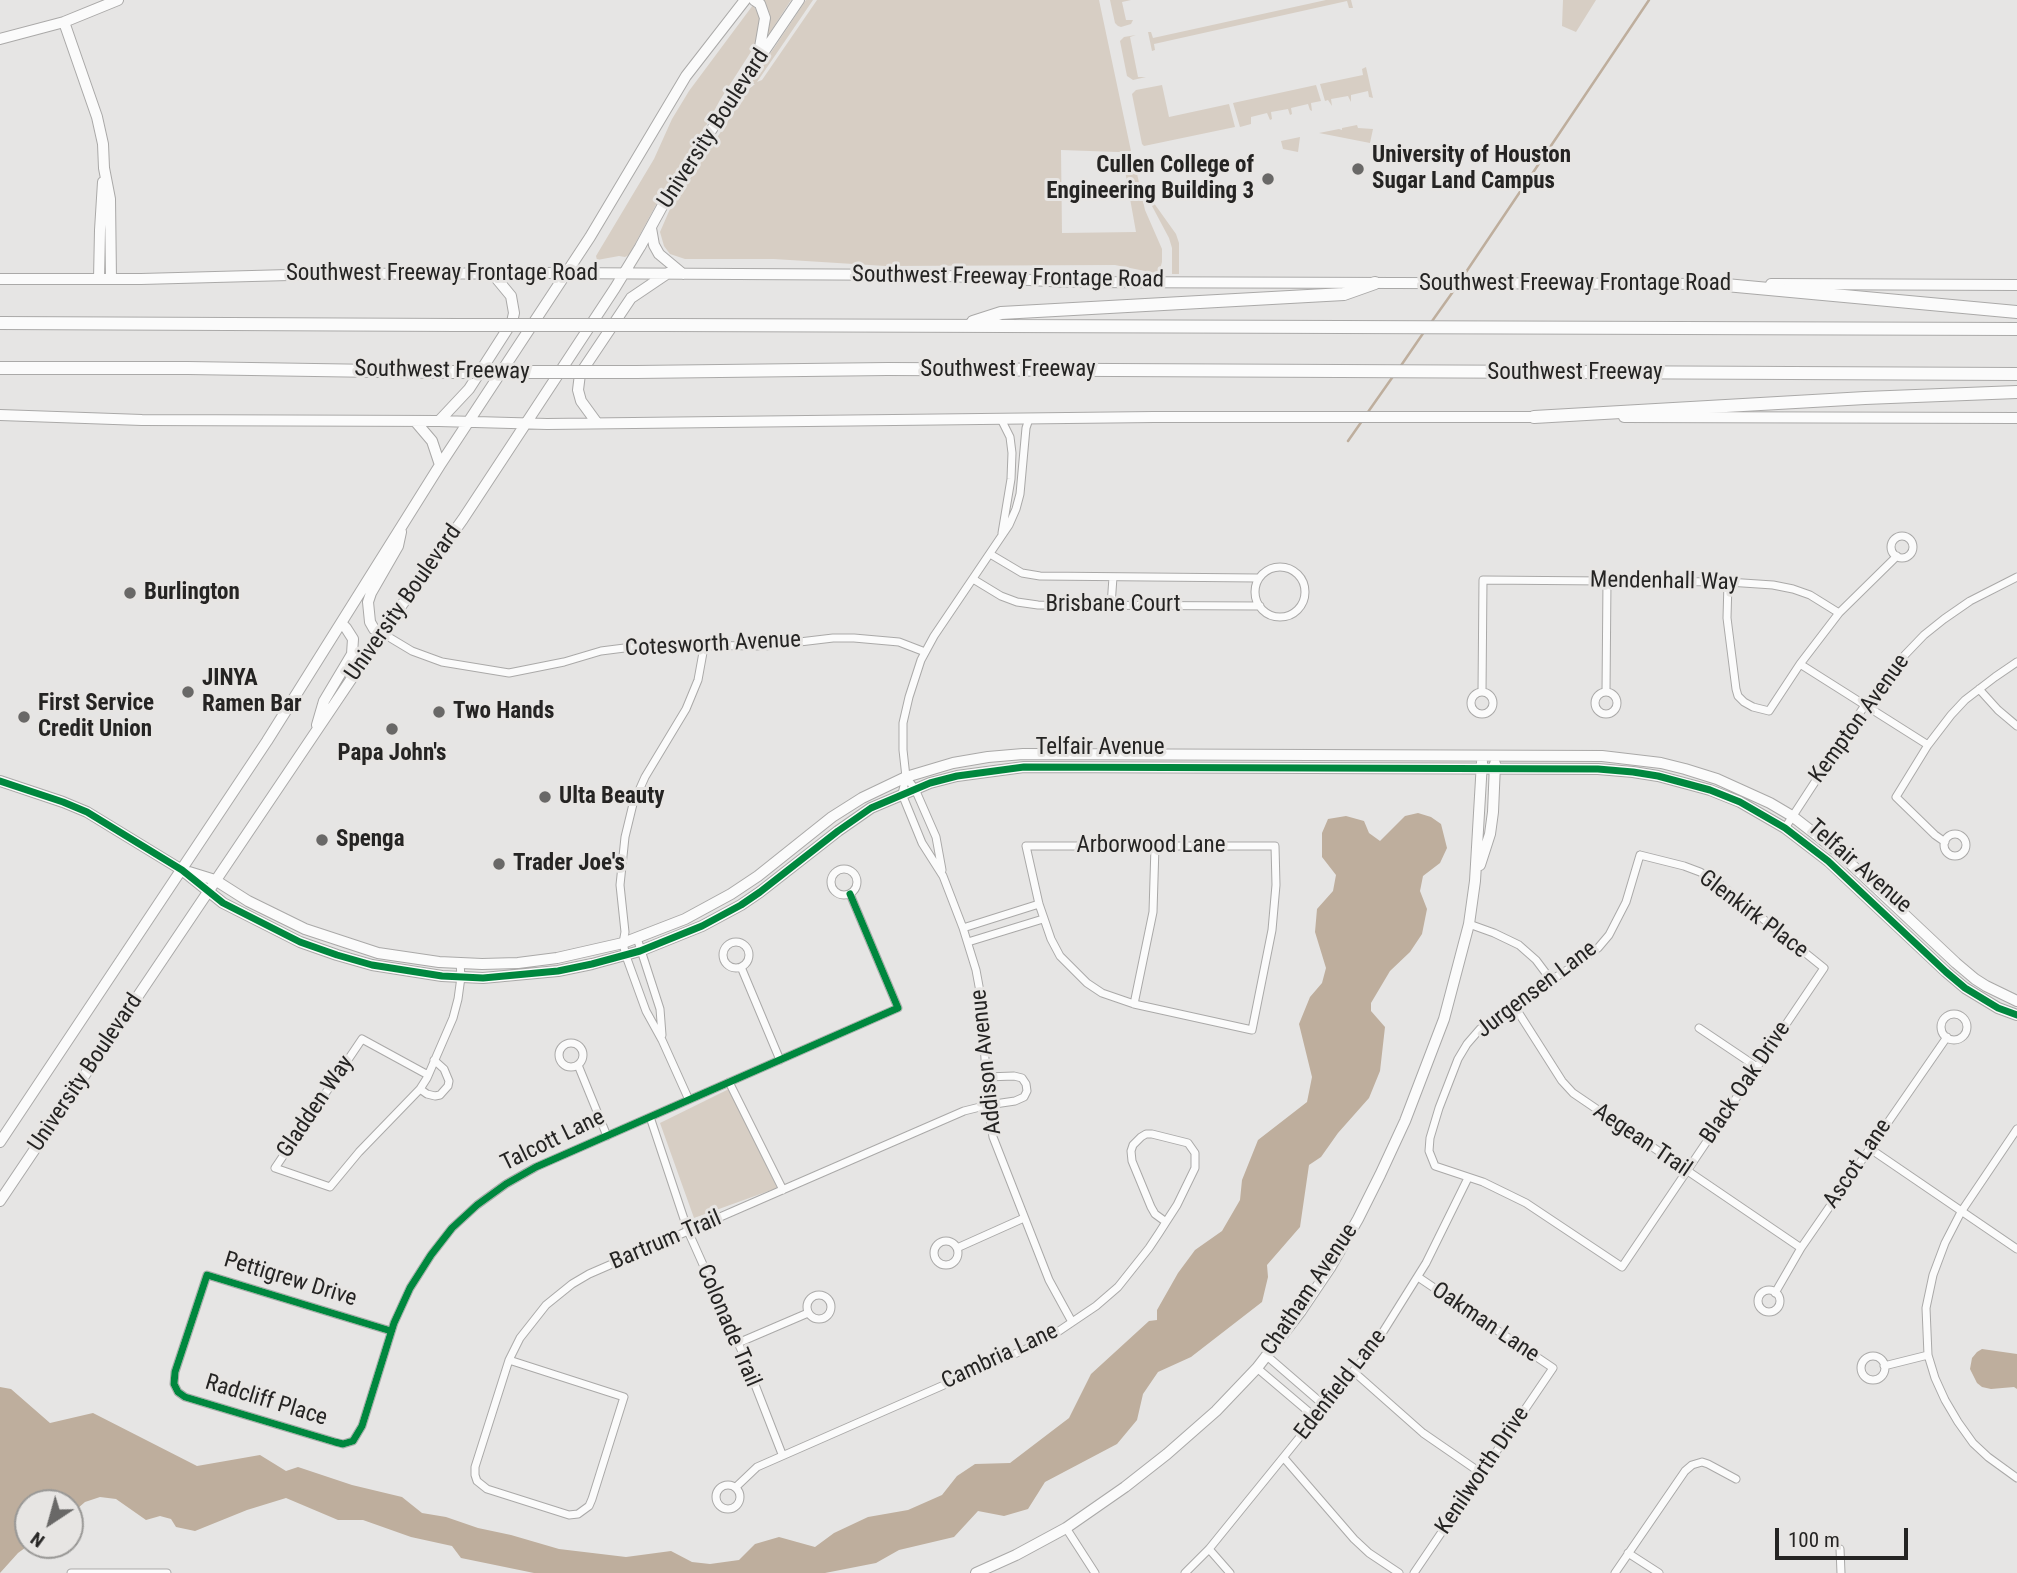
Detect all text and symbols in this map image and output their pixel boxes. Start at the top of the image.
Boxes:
street label: University Boulevard [652,44,776,214]
place label: University of Houston Sugar Land Campus [1372,142,1571,196]
place label: Cullen College of Engineering Building 3 [1046,152,1254,206]
marker: University of Houston Sugar Land Campus [1350,161,1366,177]
marker: Cullen College of Engineering Building 3 [1260,171,1276,187]
street label: Southwest Freeway Frontage Road [286,260,598,288]
street label: Southwest Freeway Frontage Road [852,261,1164,295]
street label: Southwest Freeway Frontage Road [1419,270,1731,298]
street label: Southwest Freeway [354,356,530,386]
street label: Southwest Freeway [920,356,1096,384]
street label: Southwest Freeway [1487,359,1663,387]
street label: University Boulevard [340,520,468,686]
street label: Mendenhall Way [1590,567,1738,597]
place label: Burlington [144,579,240,607]
marker: Burlington [122,585,138,601]
street label: Brisbane Court [1046,591,1180,619]
street label: Cotesworth Avenue [624,627,802,663]
street label: Kempton Avenue [1804,649,1916,789]
place label: JINYA Ramen Bar [202,665,302,719]
marker: JINYA Ramen Bar [180,684,196,700]
place label: First Service Credit Union [38,690,154,744]
place label: Two Hands [453,698,554,726]
marker: Two Hands [431,704,447,720]
marker: First Service Credit Union [16,709,32,725]
marker: Papa John's [384,721,400,737]
street label: Telfair Avenue [1036,734,1164,762]
place label: Papa John's [338,740,446,768]
place label: Ulta Beauty [559,783,664,811]
marker: Ulta Beauty [537,789,553,805]
street label: Telfair Avenue [1801,814,1917,920]
place label: Spenga [336,826,405,854]
marker: Spenga [314,832,330,848]
street label: Arborwood Lane [1077,832,1225,860]
place label: Trader Joe's [513,850,625,878]
marker: Trader Joe's [491,856,507,872]
street label: Glenkirk Place [1693,865,1813,965]
street label: Jurgensen Lane [1471,936,1603,1044]
street label: Addison Avenue [966,988,1008,1136]
street label: University Boulevard [23,989,149,1157]
street label: Black Oak Drive [1695,1017,1797,1149]
street label: Gladden Way [272,1051,360,1163]
street label: Aegean Trail [1587,1098,1697,1184]
street label: Talcott Lane [497,1104,609,1178]
street label: Ascot Lane [1818,1114,1898,1214]
street label: Bartrum Trail [606,1205,726,1277]
street label: Chatham Avenue [1256,1219,1364,1361]
street label: Pettigrew Drive [220,1247,360,1313]
street label: Colonade Trail [690,1261,766,1391]
street label: Oakman Lane [1426,1277,1544,1369]
street label: Cambria Lane [937,1318,1063,1396]
street label: Edenfield Lane [1289,1324,1393,1446]
street label: Radcliff Place [202,1369,330,1433]
street label: Kenilworth Drive [1430,1402,1536,1540]
north arrow [14,1489,84,1559]
scale bar [1779,1514,1912,1558]
text: N [26,1527,49,1553]
text: 100 m [1788,1528,1840,1552]

